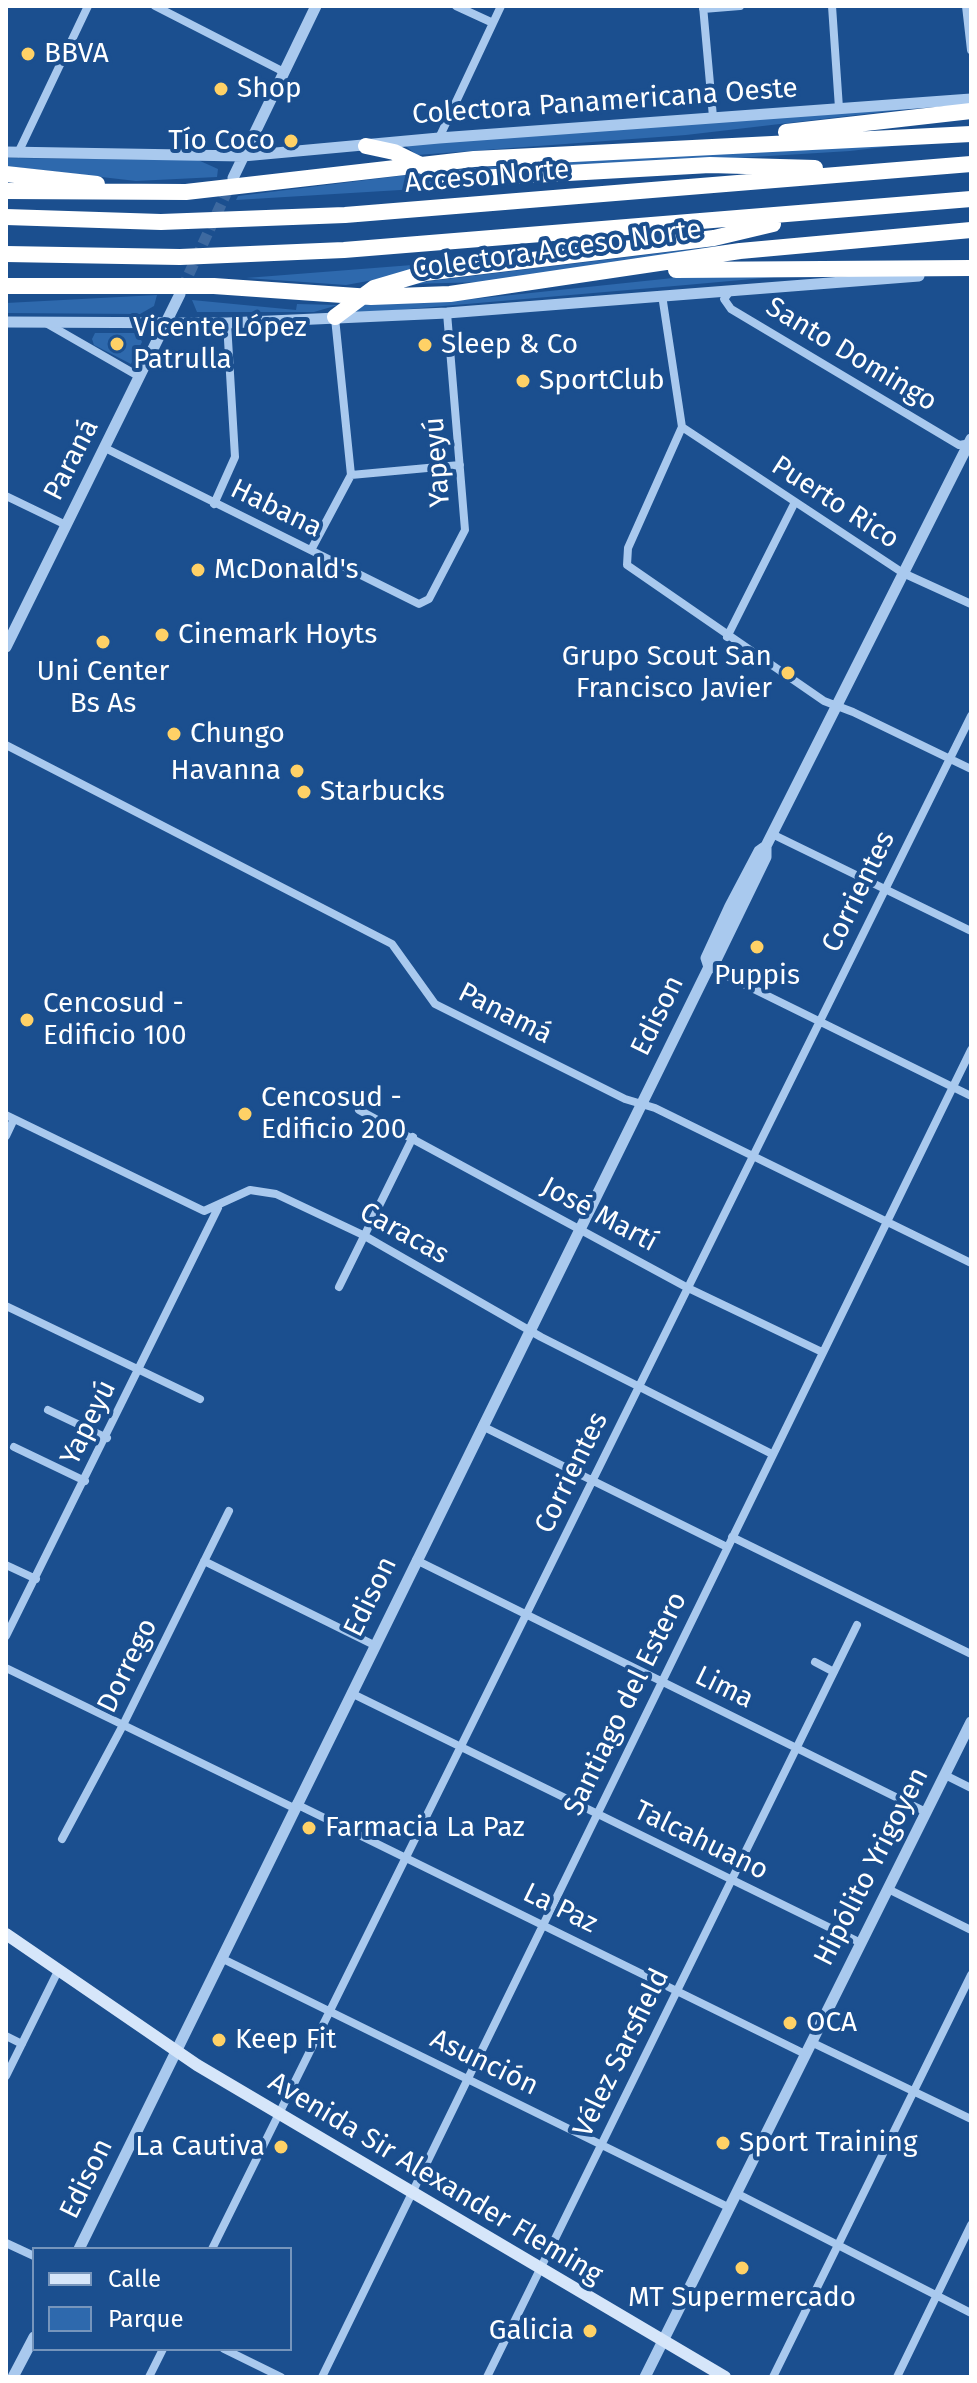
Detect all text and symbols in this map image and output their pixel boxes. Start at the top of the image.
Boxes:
place label: BBVA [44,37,109,71]
marker: BBVA [19,45,37,63]
place label: Shop [237,72,302,106]
street label: Colectora Panamericana Oeste [411,72,799,132]
marker: Shop [212,80,230,98]
place label: Tío Coco [168,124,275,158]
marker: Tío Coco [282,132,300,150]
street label: Acceso Norte [403,153,571,201]
street label: Colectora Acceso Norte [410,213,704,287]
street label: Santo Domingo [759,291,943,419]
place label: Vicente López Patrulla [133,311,307,377]
place label: Sleep & Co [441,328,578,362]
marker: Vicente López Patrulla [108,335,126,353]
marker: Sleep & Co [416,336,434,354]
place label: SportClub [539,364,665,398]
marker: SportClub [514,372,532,390]
street label: Paraná [37,414,107,506]
street label: Yapeyú [418,416,458,508]
street label: Puerto Rico [765,449,905,557]
street label: Habana [225,473,327,545]
place label: McDonald's [214,553,359,587]
marker: McDonald's [189,561,207,579]
place label: Cinemark Hoyts [178,618,377,652]
marker: Cinemark Hoyts [153,626,171,644]
marker: Uni Center Bs As [94,633,112,651]
place label: Grupo Scout San Francisco Javier [562,640,772,706]
place label: Uni Center Bs As [37,655,169,721]
marker: Grupo Scout San Francisco Javier [779,664,797,682]
place label: Chungo [190,717,285,751]
marker: Chungo [165,725,183,743]
place label: Havanna [171,754,281,788]
marker: Havanna [288,762,306,780]
place label: Starbucks [320,775,445,809]
marker: Starbucks [295,783,313,801]
street label: Corrientes [815,826,903,958]
marker: Puppis [748,938,766,956]
place label: Puppis [714,959,800,993]
street label: Edison [624,970,692,1062]
street label: Panamá [452,976,558,1052]
place label: Cencosud - Edificio 100 [43,987,187,1053]
marker: Cencosud - Edificio 100 [18,1011,36,1029]
place label: Cencosud - Edificio 200 [261,1081,406,1147]
marker: Cencosud - Edificio 200 [236,1105,254,1123]
street label: José Martí [535,1170,663,1260]
street label: Caracas [354,1196,454,1272]
street label: Yapeyú [54,1375,124,1471]
street label: Corrientes [528,1407,616,1539]
street label: Edison [337,1551,405,1643]
street label: Santiago del Estero [557,1587,695,1821]
street label: Dorrego [91,1613,165,1719]
street label: Lima [689,1660,759,1716]
street label: Hipólito Yrigoyen [808,1762,936,1972]
street label: Talcahuano [628,1794,774,1888]
place label: Farmacia La Paz [325,1811,525,1845]
marker: Farmacia La Paz [300,1819,318,1837]
street label: La Paz [517,1877,603,1941]
street label: Vélez Sarsfield [567,1963,677,2143]
place label: OCA [806,2006,857,2040]
marker: OCA [781,2014,799,2032]
place label: Keep Fit [235,2023,336,2057]
street label: Asunción [425,2023,543,2103]
marker: Keep Fit [210,2031,228,2049]
street label: Avenida Sir Alexander Fleming [262,2066,608,2292]
place label: Sport Training [739,2126,917,2160]
place label: La Cautiva [135,2130,265,2164]
street label: Edison [53,2133,121,2225]
marker: Sport Training [714,2134,732,2152]
marker: La Cautiva [272,2138,290,2156]
legend [32,2247,292,2351]
marker: MT Supermercado [733,2259,751,2277]
text: Calle [108,2265,161,2293]
place label: MT Supermercado [628,2281,856,2315]
text: Parque [108,2305,184,2333]
place label: Galicia [489,2314,574,2348]
marker: Galicia [581,2322,599,2340]

